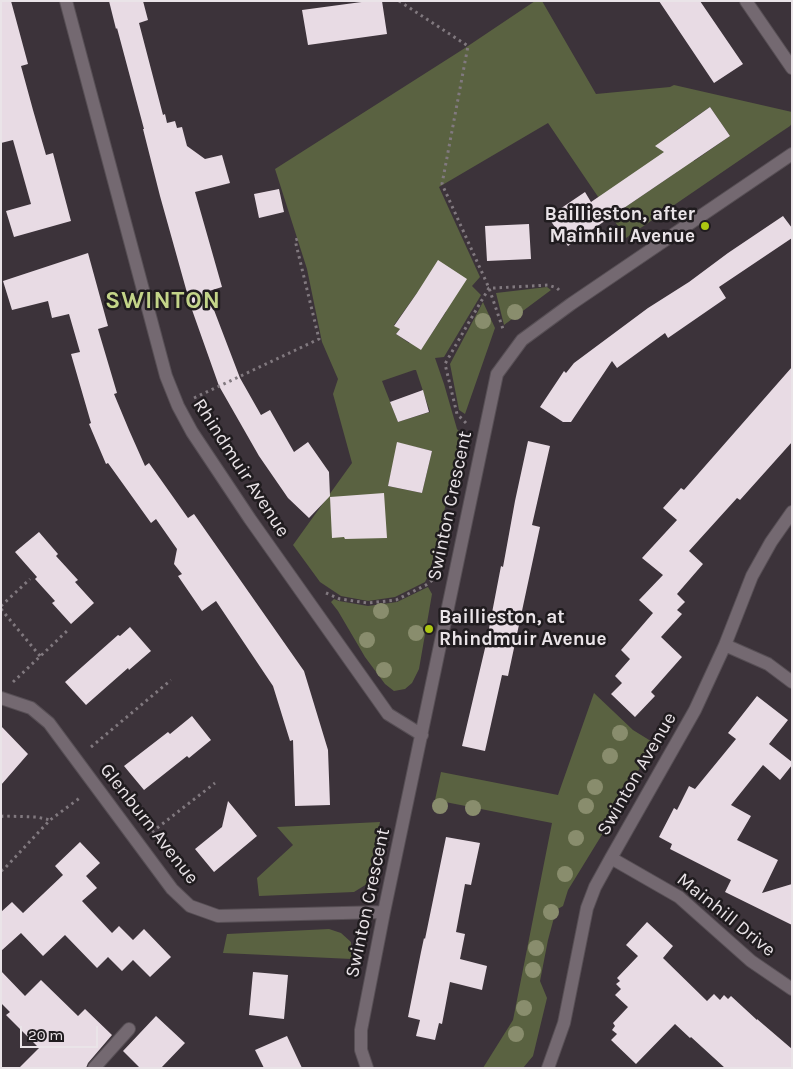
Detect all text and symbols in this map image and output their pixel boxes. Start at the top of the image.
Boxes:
place label: Baillieston, after Mainhill Avenue [545,204,695,248]
marker: Baillieston, after Mainhill Avenue [699,220,711,232]
district label: SWINTON [104,287,222,315]
street label: Rhindmuir Avenue [188,395,294,541]
street label: Swinton Crescent [423,429,477,583]
place label: Baillieston, at Rhindmuir Avenue [439,607,606,651]
marker: Baillieston, at Rhindmuir Avenue [423,623,435,635]
street label: Swinton Avenue [593,708,681,840]
street label: Glenburn Avenue [95,759,203,889]
street label: Swinton Crescent [341,826,395,980]
street label: Mainhill Drive [672,868,780,962]
scale bar [22,1016,100,1048]
text: 20 m [28,1026,63,1044]

